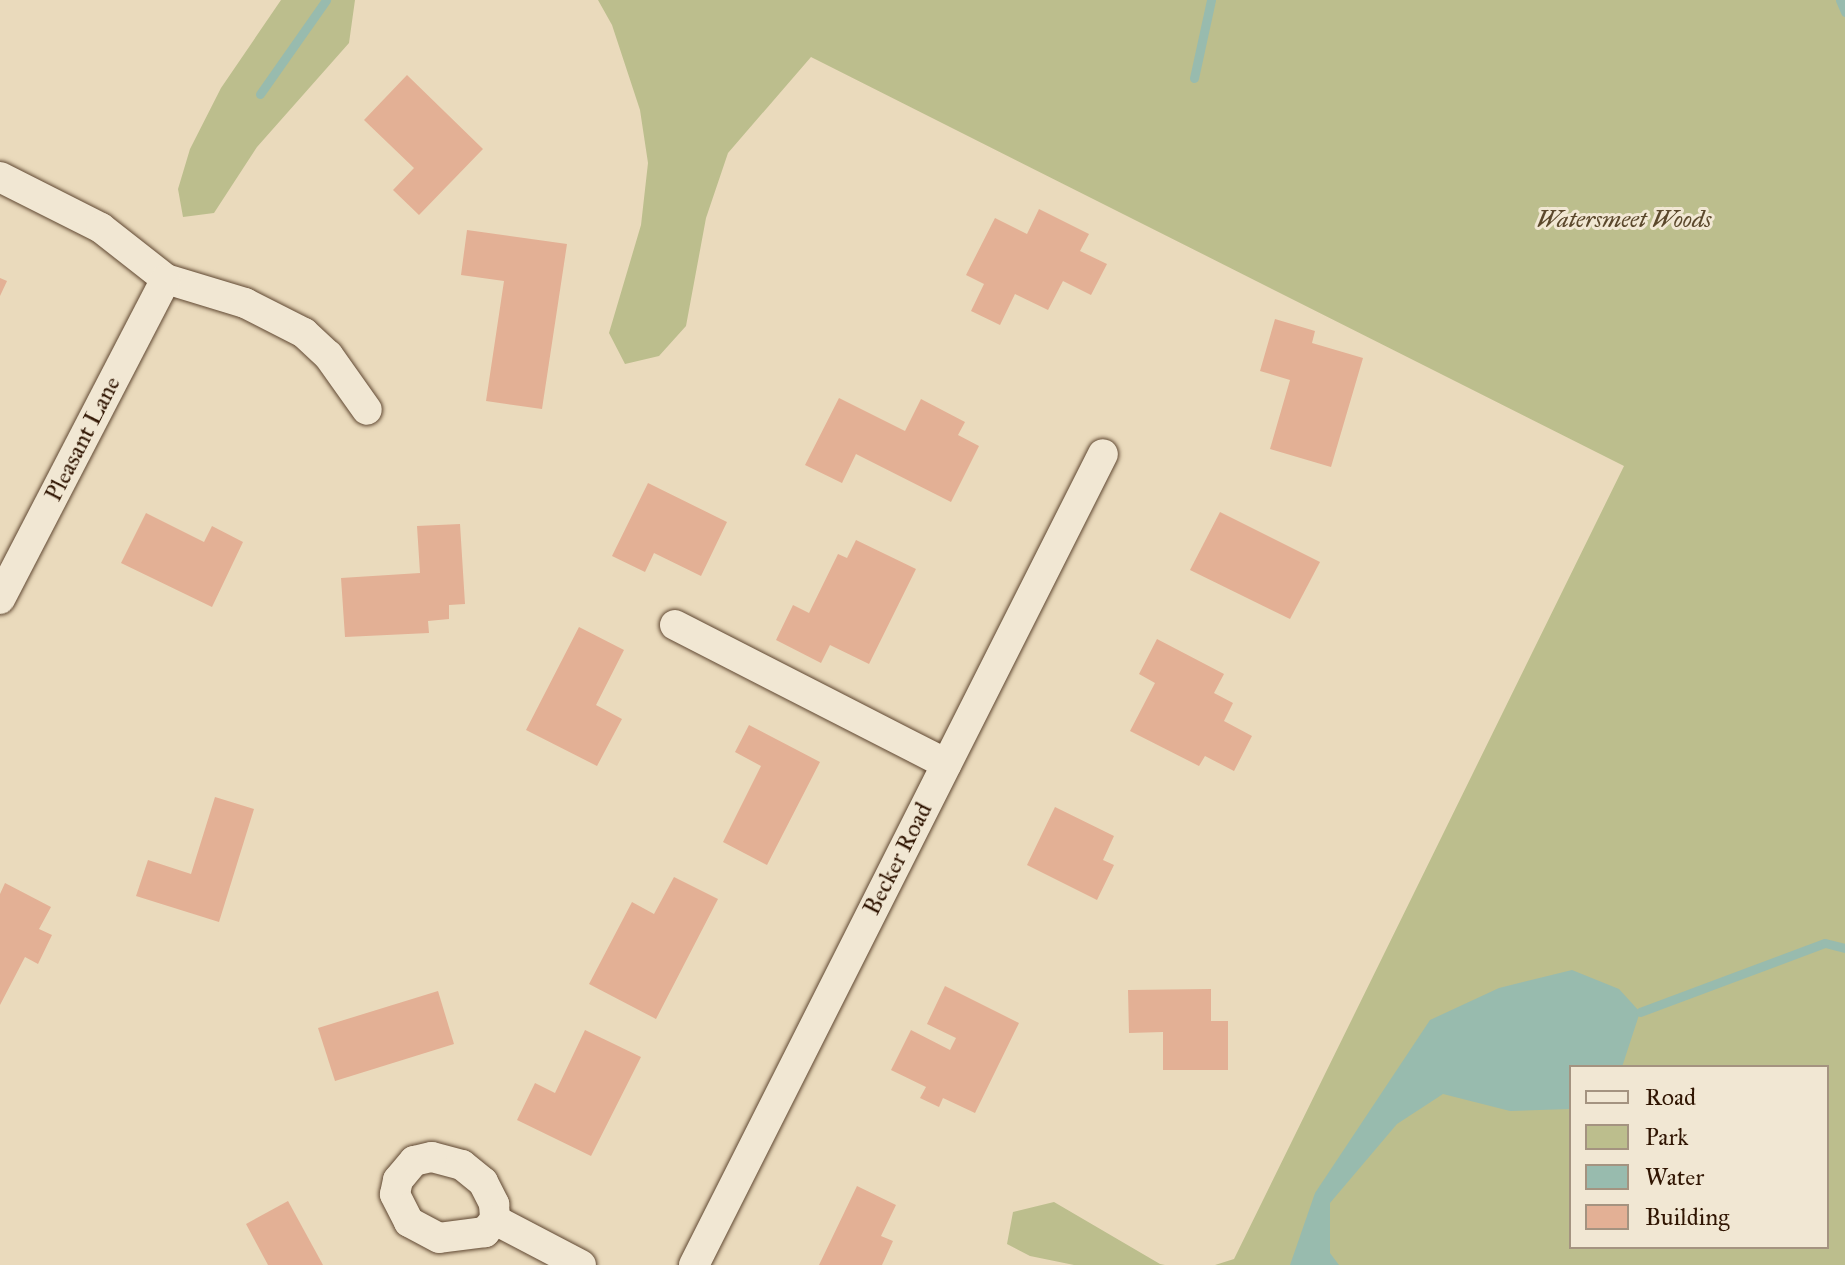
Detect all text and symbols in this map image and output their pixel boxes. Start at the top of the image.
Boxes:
park label: Watersmeet Woods [1537,206,1711,234]
street label: Pleasant Lane [39,372,127,506]
street label: Becker Road [857,798,939,920]
legend [1569,1065,1829,1249]
text: Road [1645,1082,1696,1112]
text: Park [1645,1122,1688,1152]
text: Water [1645,1162,1704,1192]
text: Building [1645,1202,1730,1232]

